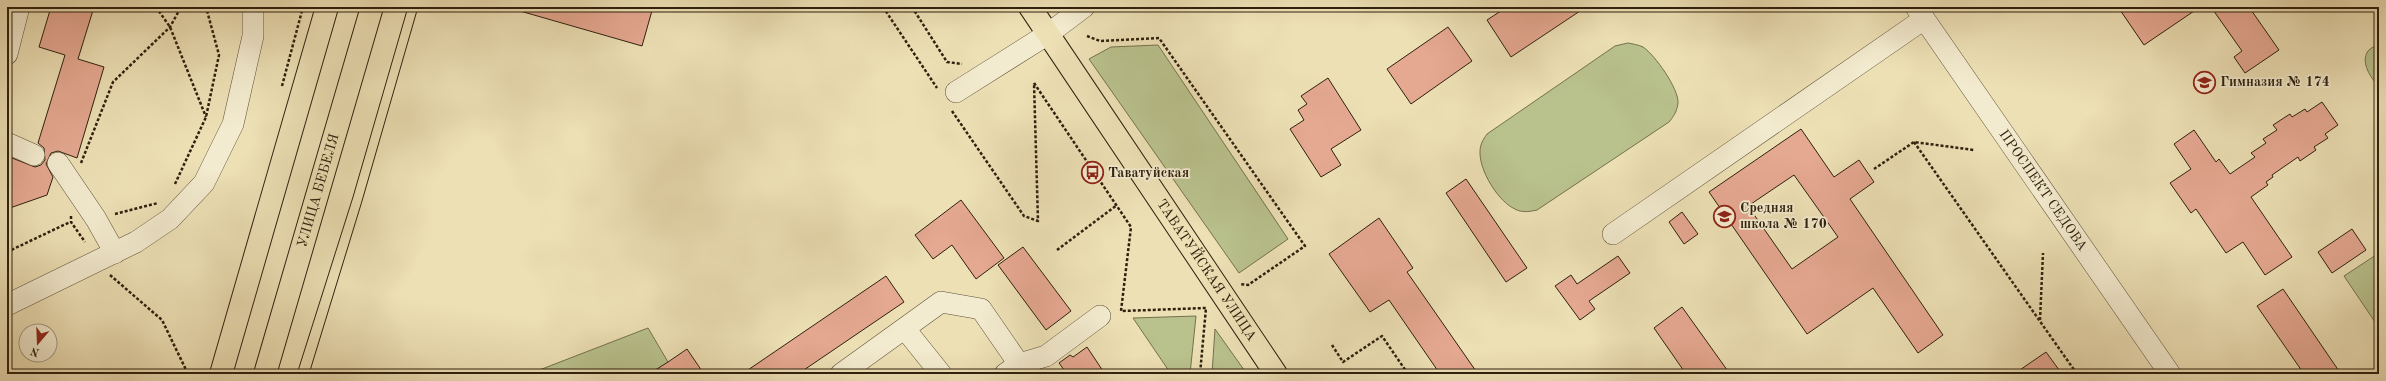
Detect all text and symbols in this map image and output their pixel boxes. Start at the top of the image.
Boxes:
school or university icon: Гимназия № 174 [2192,69,2218,95]
place label: Гимназия № 174 [2220,75,2330,89]
street label: ПРОСПЕКТ СЕДОВА [1996,127,2090,254]
street label: УЛИЦА БЕБЕЛЯ [295,132,342,249]
bus stop icon: Таватуйская [1079,160,1105,186]
place label: Таватуйская [1108,166,1189,180]
street label: ТАВАТУЙСКАЯ УЛИЦА [1154,197,1259,344]
place label: Средняя школа № 170 [1740,201,1827,231]
school or university icon: Средняя школа № 170 [1711,203,1737,229]
north arrow [18,323,58,363]
text: N [29,344,41,358]

